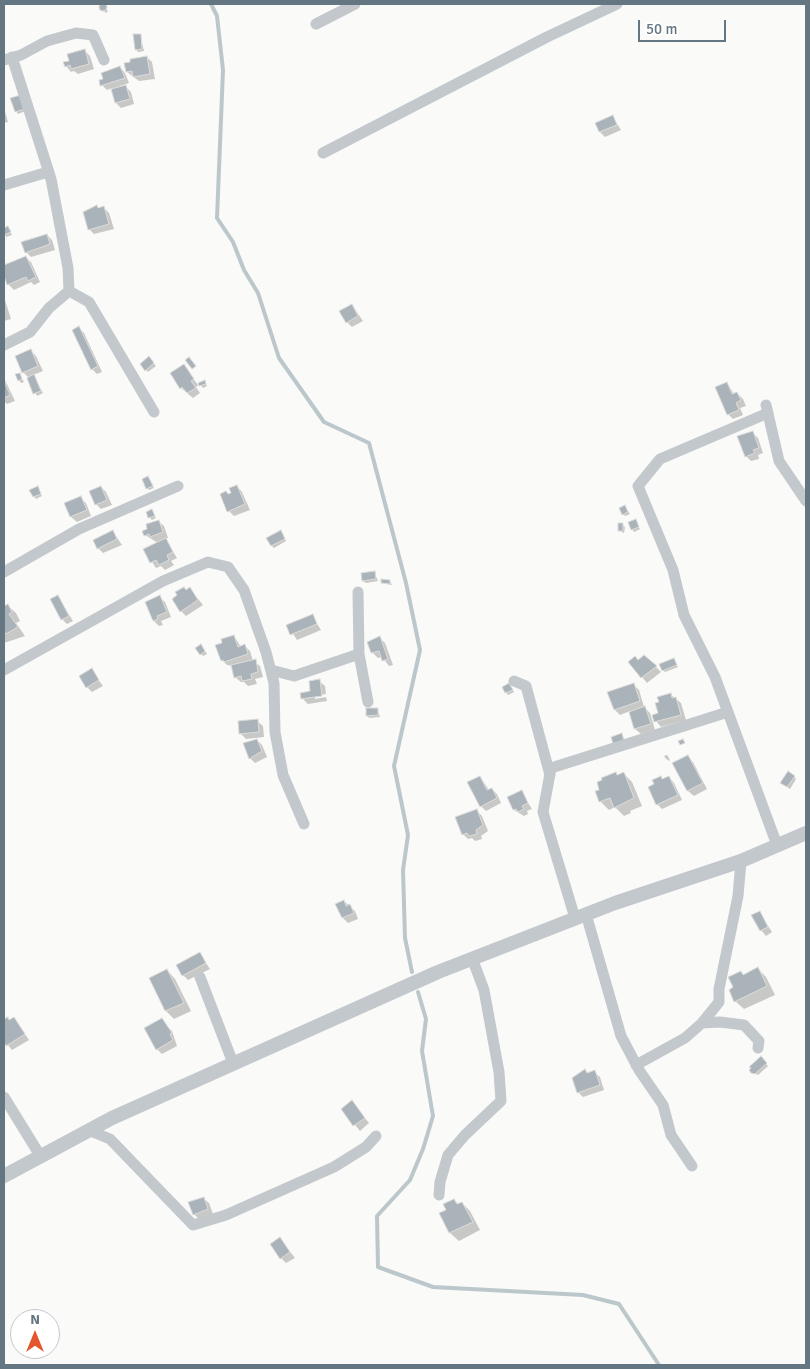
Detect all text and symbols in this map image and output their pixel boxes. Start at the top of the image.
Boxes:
scale bar [640,10,728,42]
text: 50 m [646,20,677,38]
north arrow [10,1309,60,1359]
text: N [30,1311,40,1328]

